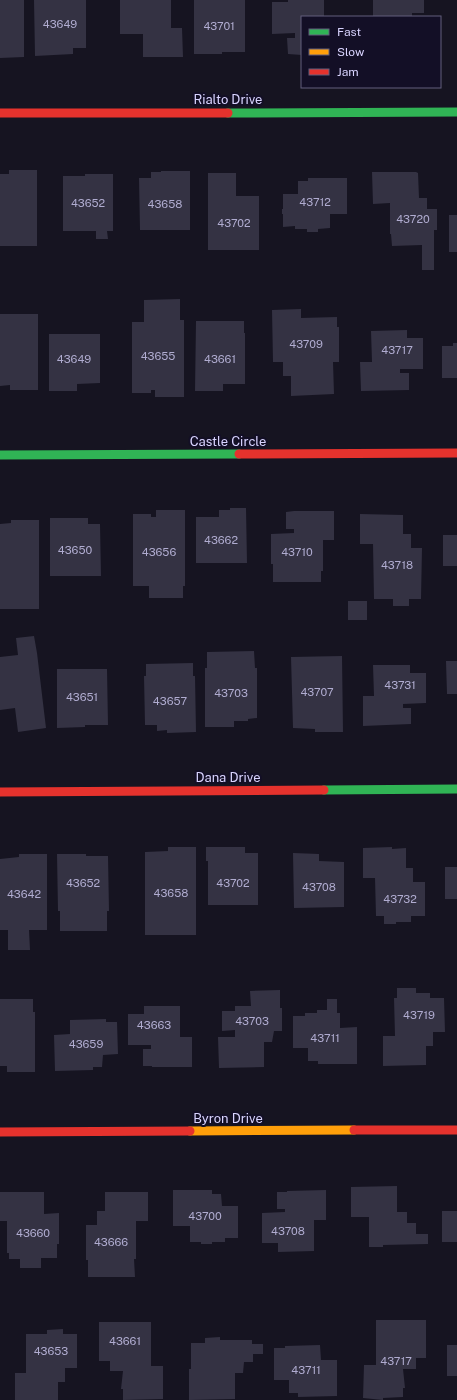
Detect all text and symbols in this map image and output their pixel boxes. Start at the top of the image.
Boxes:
legend [301,16,441,88]
house number: 43649 [43,18,77,30]
house number: 43701 [203,20,235,32]
text: Fast [337,25,362,39]
text: Slow [337,45,365,59]
text: Jam [337,65,359,79]
street label: Rialto Drive [194,92,262,107]
house number: 43712 [299,196,331,208]
house number: 43652 [71,197,106,209]
house number: 43658 [148,198,182,210]
house number: 43720 [396,213,430,225]
house number: 43702 [217,217,251,229]
house number: 43709 [289,338,323,350]
house number: 43717 [381,344,413,356]
house number: 43655 [141,350,175,362]
house number: 43649 [57,353,91,365]
house number: 43661 [204,353,236,365]
street label: Castle Circle [190,434,266,449]
house number: 43662 [204,534,238,546]
house number: 43650 [58,544,92,556]
house number: 43656 [142,546,176,558]
house number: 43710 [281,546,313,558]
house number: 43718 [381,559,413,571]
house number: 43731 [384,679,416,691]
house number: 43707 [300,686,334,698]
house number: 43703 [214,687,248,699]
house number: 43651 [66,691,98,703]
house number: 43657 [153,695,188,707]
street label: Dana Drive [195,770,261,785]
house number: 43652 [66,877,101,889]
house number: 43702 [216,877,250,889]
house number: 43708 [302,881,336,893]
house number: 43658 [154,887,188,899]
house number: 43642 [7,888,41,900]
house number: 43732 [383,893,417,905]
house number: 43719 [403,1009,435,1021]
house number: 43703 [235,1015,269,1027]
house number: 43663 [137,1019,171,1031]
house number: 43711 [310,1032,340,1044]
house number: 43659 [69,1038,103,1050]
street label: Byron Drive [193,1111,263,1126]
house number: 43700 [188,1210,222,1222]
house number: 43708 [271,1225,305,1237]
house number: 43660 [16,1227,50,1239]
house number: 43666 [94,1236,128,1248]
house number: 43661 [109,1335,141,1347]
house number: 43653 [34,1345,68,1357]
house number: 43717 [380,1355,412,1367]
house number: 43711 [291,1364,321,1376]

